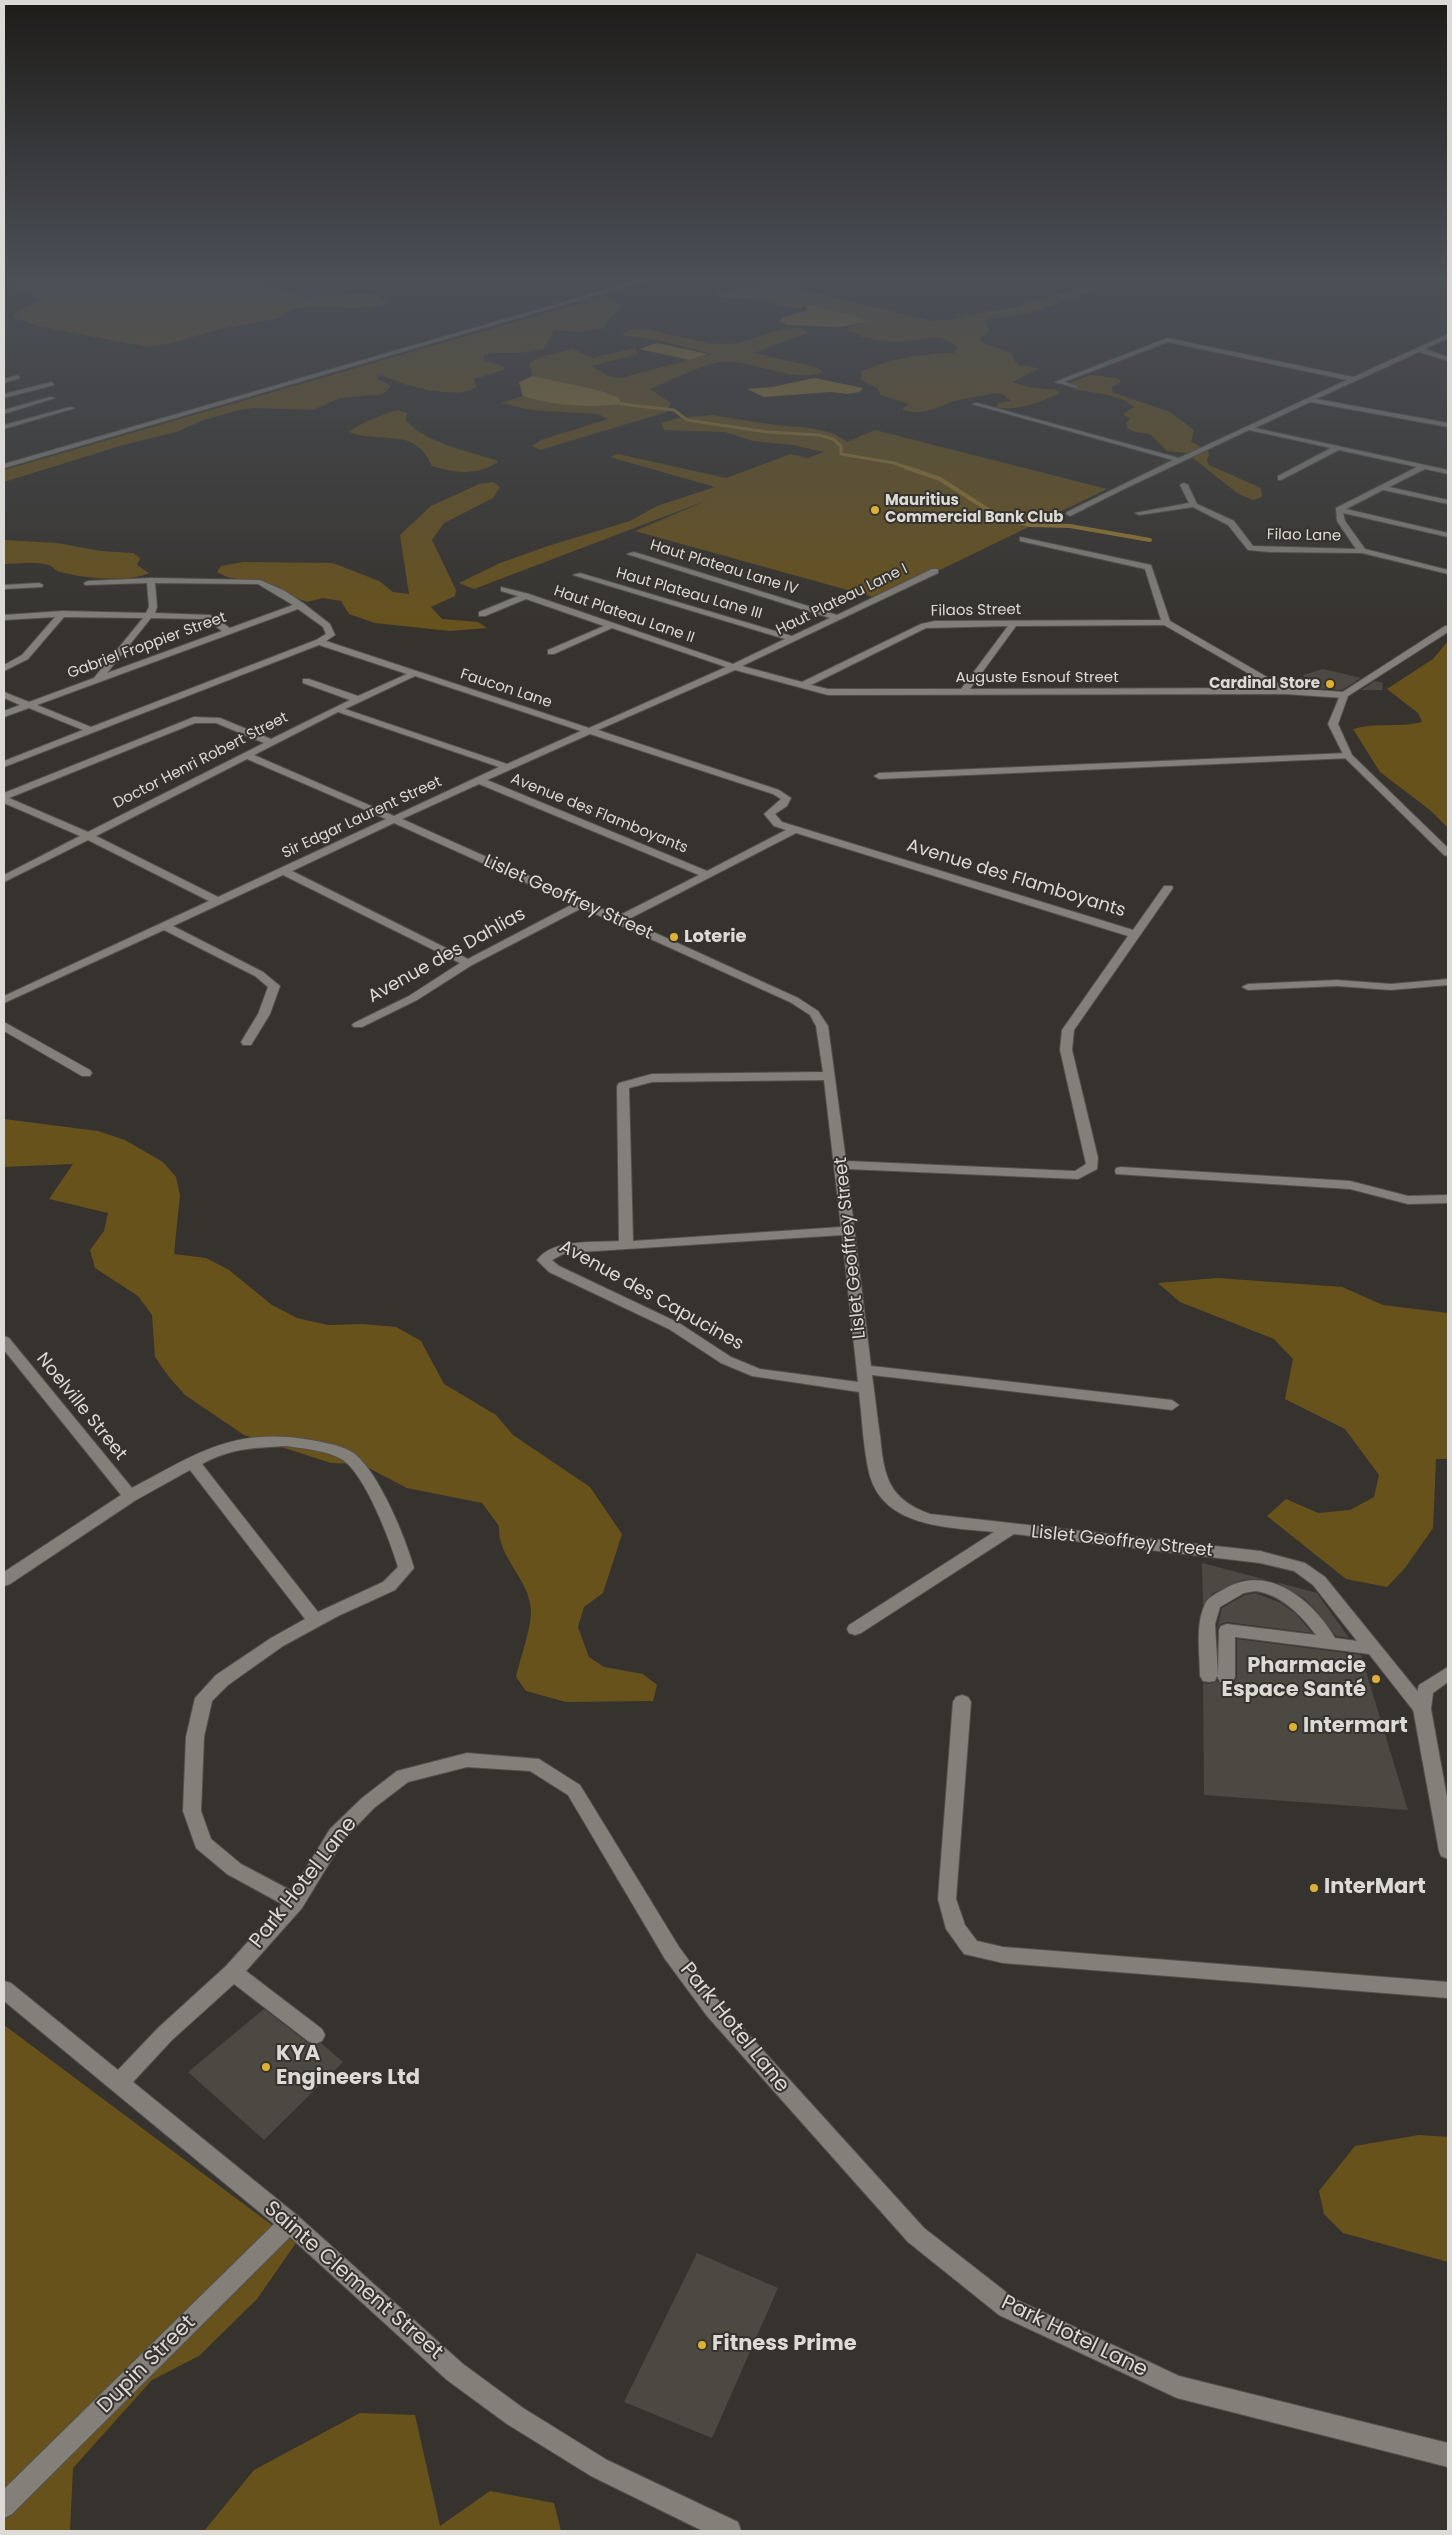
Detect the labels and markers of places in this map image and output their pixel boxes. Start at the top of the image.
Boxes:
place label: Mauritius Commercial Bank Club [885,492,1063,527]
marker: Mauritius Commercial Bank Club [869,504,881,516]
place label: Cardinal Store [1209,675,1320,693]
marker: Cardinal Store [1324,678,1336,690]
place label: Loterie [684,926,747,948]
marker: Loterie [668,931,680,943]
place label: Pharmacie Espace Santé [1222,1654,1366,1704]
marker: Pharmacie Espace Santé [1370,1673,1382,1685]
place label: Intermart [1303,1714,1408,1740]
marker: Intermart [1287,1721,1299,1733]
place label: InterMart [1324,1875,1426,1901]
marker: InterMart [1308,1882,1320,1894]
place label: KYA Engineers Ltd [276,2042,420,2092]
marker: KYA Engineers Ltd [260,2061,272,2073]
place label: Fitness Prime [712,2332,857,2358]
marker: Fitness Prime [696,2339,708,2351]

